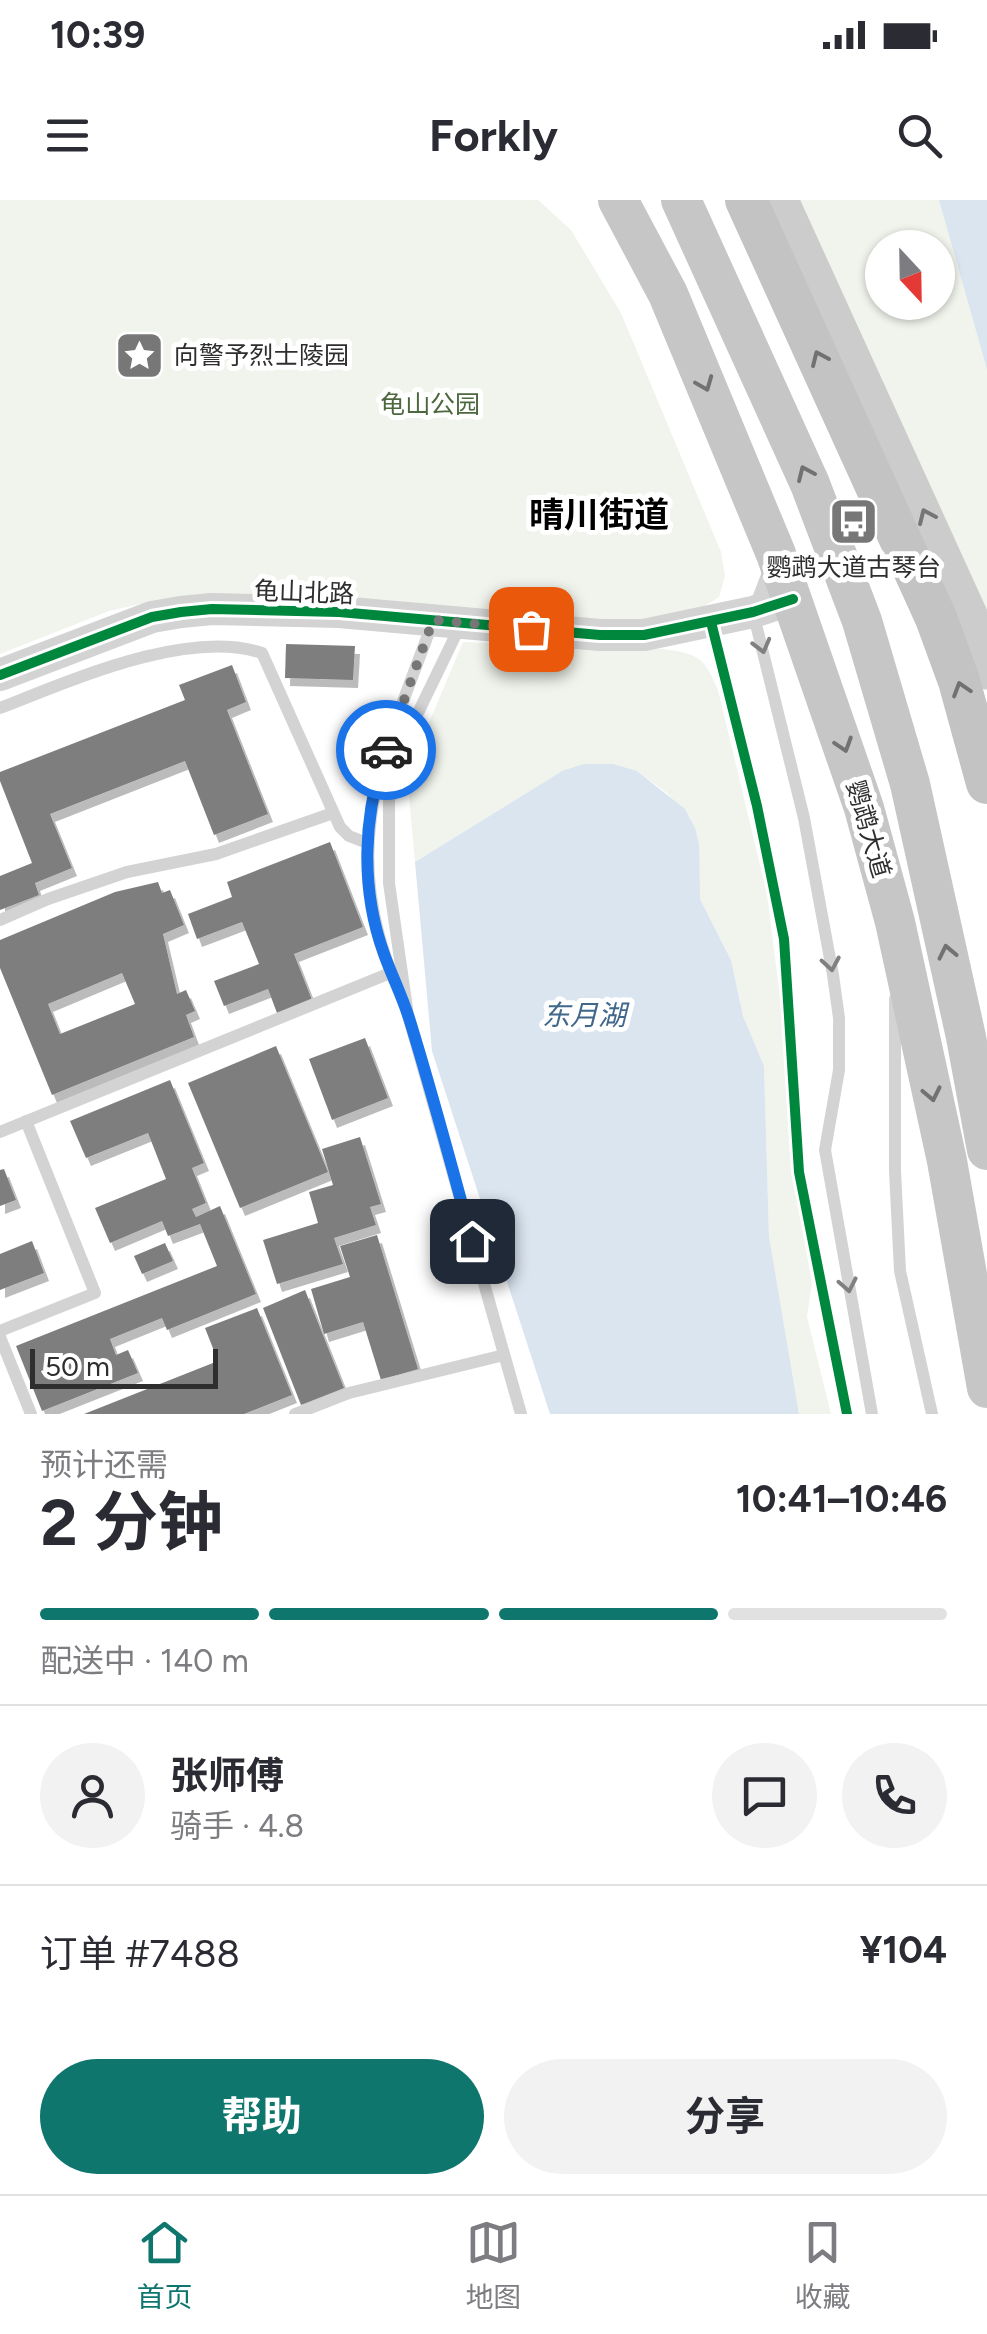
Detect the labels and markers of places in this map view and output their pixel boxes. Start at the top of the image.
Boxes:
place icon: 向警予烈士陵园 [113,329,165,381]
place label: 向警予烈士陵园 [174,340,349,370]
bus stop icon: 鹦鹉大道古琴台 [828,495,880,547]
place label: 鹦鹉大道古琴台 [766,552,942,582]
pin [489,587,574,672]
pin [430,1199,515,1284]

